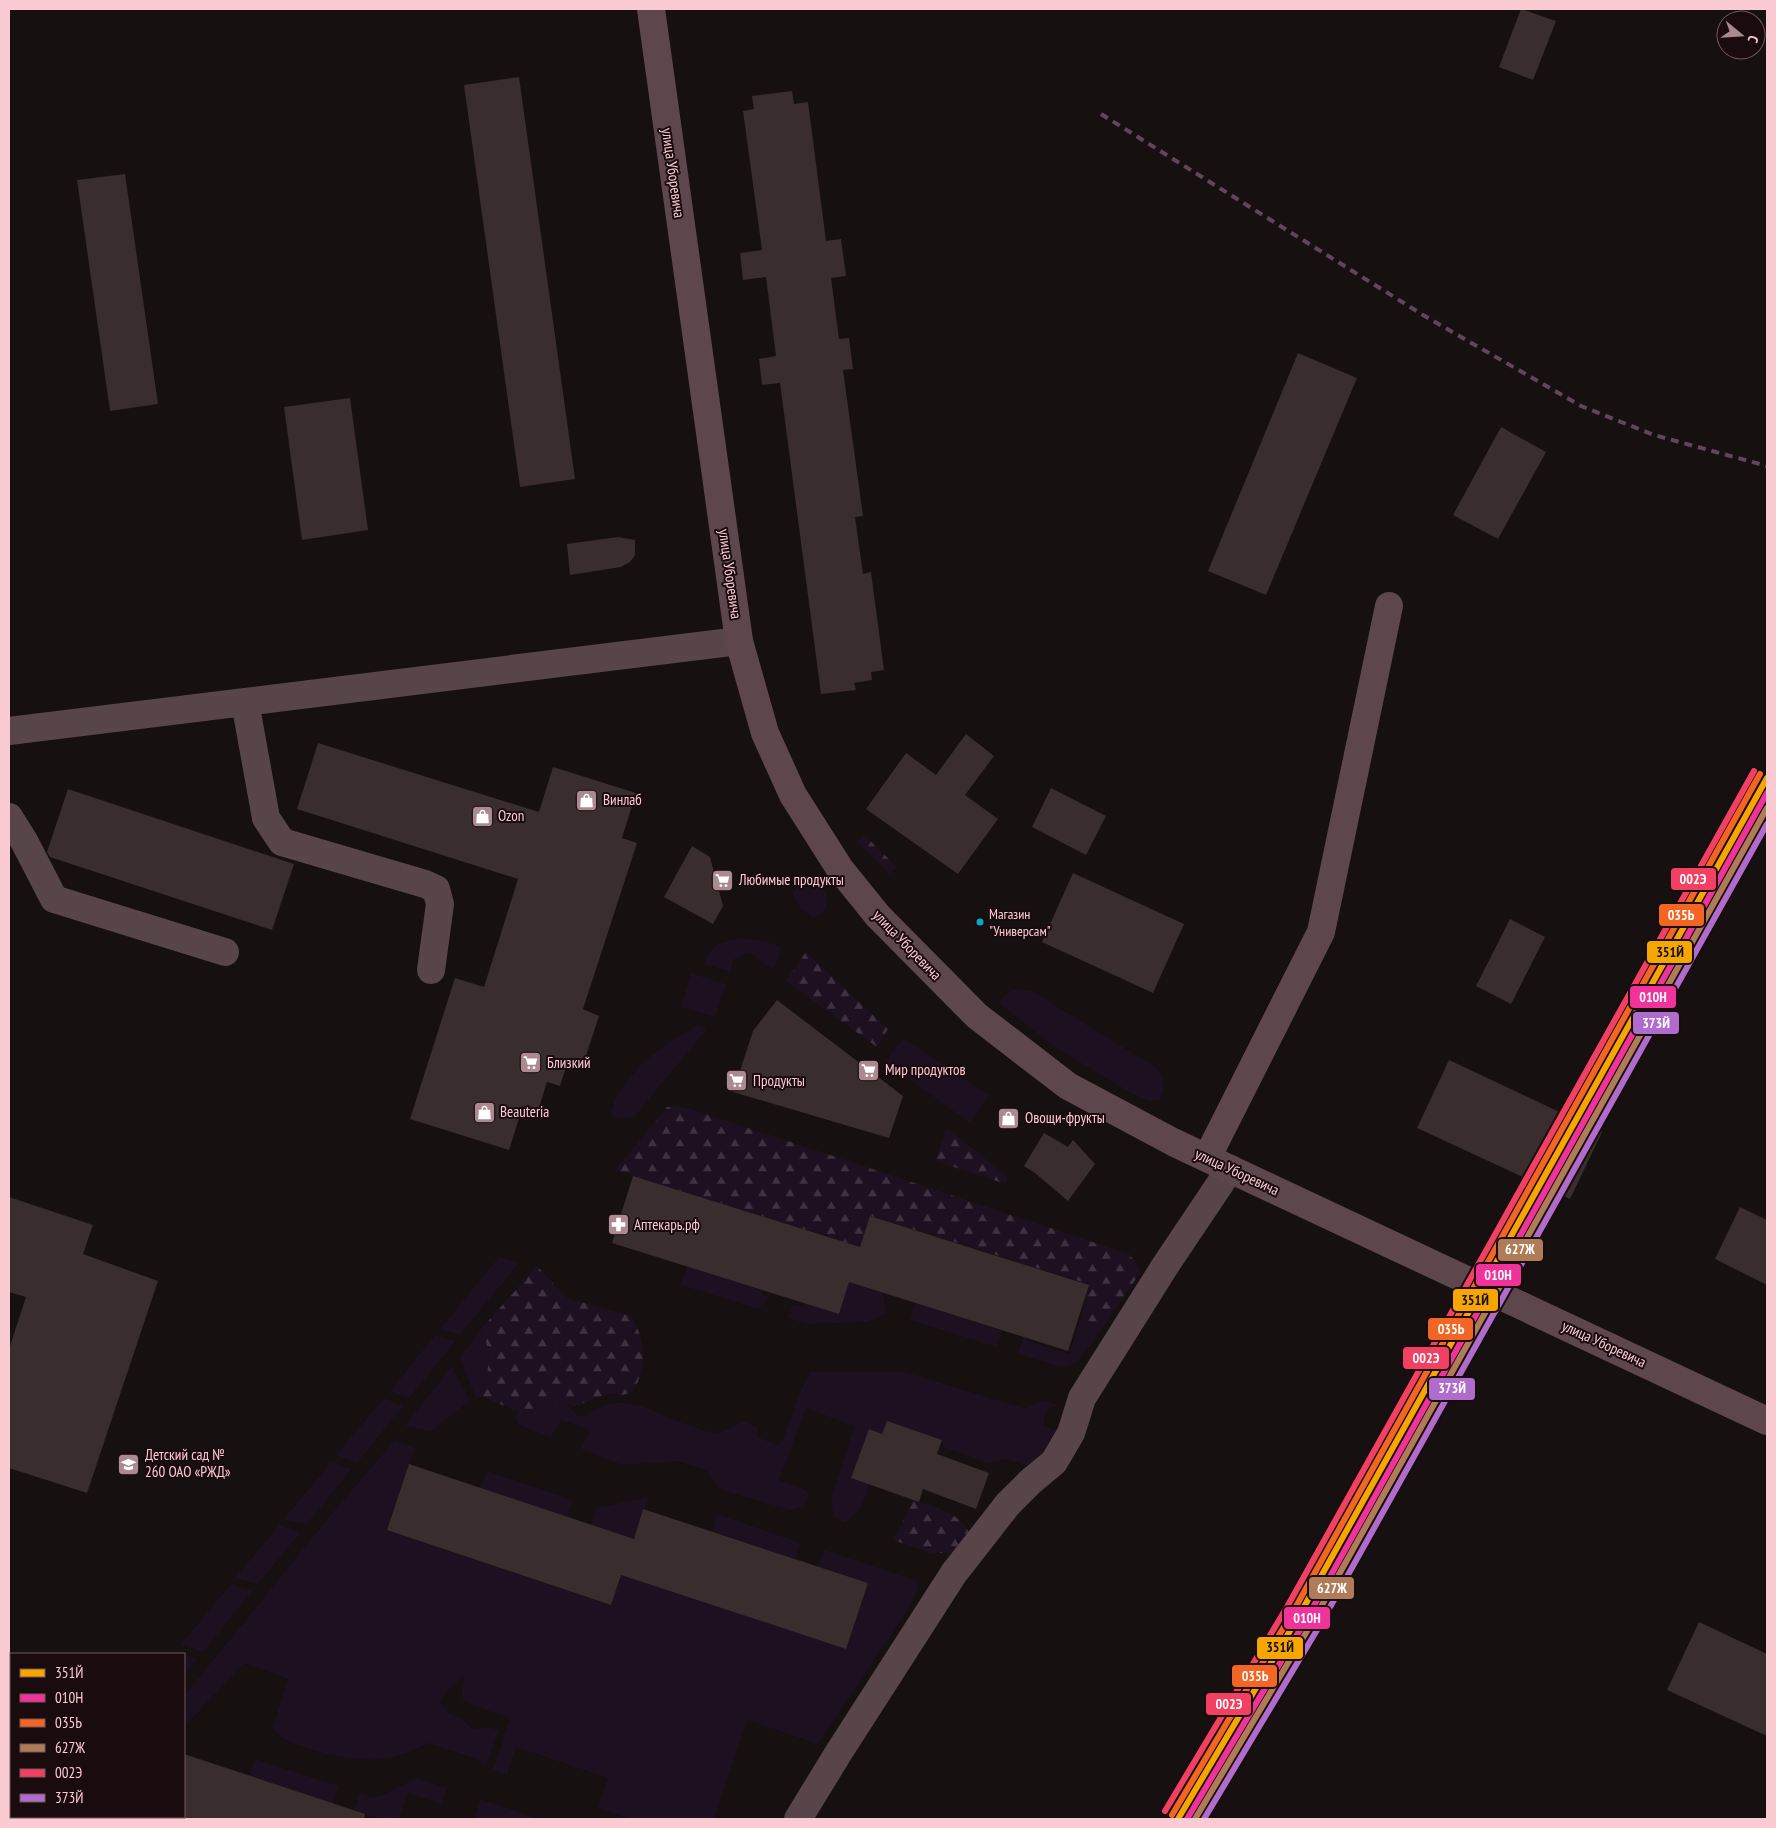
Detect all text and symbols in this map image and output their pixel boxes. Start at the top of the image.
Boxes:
north arrow [1716,10,1766,60]
text: С [1744,33,1763,45]
street label: улица Уборевича [658,127,689,219]
street label: улица Уборевича [715,528,746,620]
shop icon: Винлаб [575,788,599,812]
place label: Винлаб [603,790,642,809]
shop icon: Ozon [470,804,494,828]
place label: Ozon [498,806,524,825]
line badge: 002Э [1670,867,1717,891]
supermarket icon: Любимые продукты [711,868,735,892]
place label: Любимые продукты [738,870,844,889]
text: 002Э [1680,870,1707,888]
line badge: 035Ь [1658,903,1705,927]
street label: улица Уборевича [869,905,946,984]
place label: Магазин "Универсам" [989,905,1051,940]
text: 035Ь [1668,906,1695,924]
marker: Магазин "Универсам" [975,917,985,927]
line badge: 351Й [1646,940,1693,964]
text: 351Й [1656,943,1684,961]
line badge: 010Н [1629,985,1677,1009]
text: 010Н [1639,988,1667,1006]
line badge: 373Й [1632,1011,1680,1035]
text: 373Й [1642,1014,1670,1032]
supermarket icon: Близкий [519,1051,543,1075]
place label: Близкий [547,1053,591,1072]
supermarket icon: Мир продуктов [857,1058,881,1082]
place label: Мир продуктов [885,1060,965,1079]
supermarket icon: Продукты [725,1069,749,1093]
place label: Продукты [753,1071,805,1090]
shop icon: Beauteria [472,1100,496,1124]
place label: Beauteria [500,1102,549,1121]
shop icon: Овощи-фрукты [997,1106,1021,1130]
place label: Овощи-фрукты [1025,1108,1105,1127]
street label: улица Уборевича [1192,1144,1282,1199]
pharmacy icon: Аптекарь.рф [606,1213,630,1237]
place label: Аптекарь.рф [634,1215,700,1234]
line badge: 627Ж [1497,1238,1544,1262]
text: 627Ж [1505,1240,1535,1258]
line badge: 010Н [1475,1263,1522,1287]
text: 010Н [1484,1266,1512,1284]
line badge: 351Й [1452,1288,1499,1312]
text: 351Й [1461,1291,1489,1309]
street label: улица Уборевича [1559,1316,1649,1371]
line badge: 035Ь [1427,1317,1474,1341]
text: 035Ь [1438,1320,1465,1338]
line badge: 002Э [1402,1346,1450,1370]
text: 002Э [1413,1349,1440,1367]
line badge: 373Й [1428,1377,1476,1401]
text: 373Й [1438,1379,1466,1397]
place label: Детский сад № 260 ОАО «РЖД» [145,1445,231,1481]
school or university icon: Детский сад № 260 ОАО «РЖД» [117,1452,141,1476]
line badge: 627Ж [1308,1576,1355,1600]
text: 627Ж [1317,1579,1347,1597]
line badge: 010Н [1283,1606,1331,1630]
text: 010Н [1293,1609,1321,1627]
line badge: 351Й [1256,1636,1304,1660]
text: 351Й [1266,1638,1294,1656]
legend [10,1653,185,1818]
text: 351Й [55,1663,83,1682]
line badge: 035Ь [1231,1664,1278,1688]
text: 035Ь [1242,1667,1269,1685]
text: 010Н [55,1688,83,1707]
line badge: 002Э [1205,1692,1252,1716]
text: 002Э [1216,1695,1243,1713]
text: 035Ь [55,1713,82,1732]
text: 627Ж [55,1738,85,1757]
text: 002Э [55,1763,82,1782]
text: 373Й [55,1788,83,1807]

